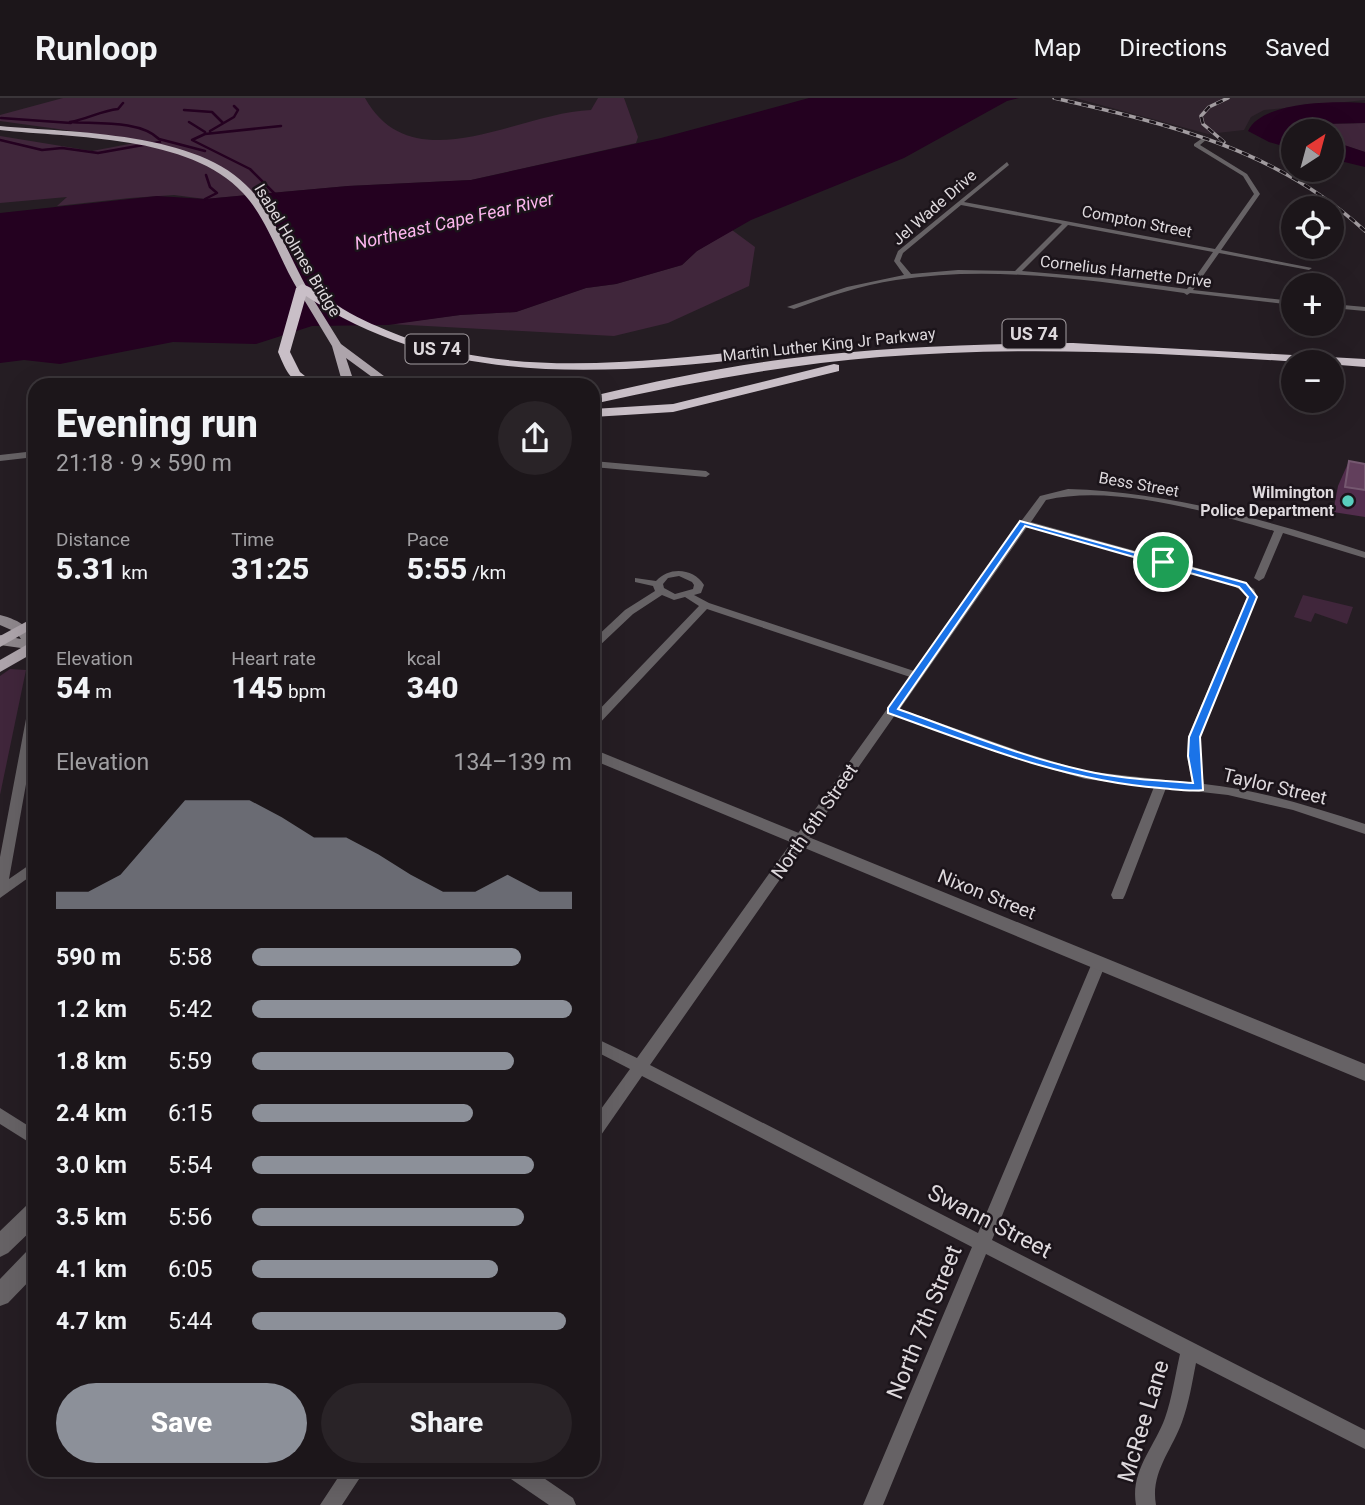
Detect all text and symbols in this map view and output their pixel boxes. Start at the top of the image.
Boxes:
text: Runloop [35,29,158,68]
text: Map [1034,34,1081,62]
text: Directions [1119,34,1227,62]
text: Saved [1265,34,1330,62]
north arrow [1281,119,1344,182]
map controls [1281,119,1344,413]
street label: Jel Wade Drive [888,166,980,249]
street label: Isabel Holmes Bridge [250,180,345,320]
water label: Northeast Cape Fear River [352,187,556,254]
button: locate [1281,196,1344,259]
street label: Compton Street [1080,202,1194,241]
street label: Cornelius Harnette Drive [1039,252,1213,291]
button: + [1281,273,1344,336]
road number: US 74 [1002,320,1066,348]
street label: Martin Luther King Jr Parkway [722,324,937,365]
road number: US 74 [406,334,468,363]
button: − [1281,350,1344,413]
button: share [498,401,572,475]
text: Evening run [56,402,258,446]
text: 21:18 · 9 × 590 m [56,450,232,477]
street label: Bess Street [1097,468,1181,501]
place label: Wilmington Police Department [1200,483,1335,520]
marker: Wilmington Police Department [1340,493,1356,509]
text: Distance [56,528,130,551]
text: Time [231,528,274,551]
text: Pace [407,528,449,551]
pin [1133,532,1193,592]
icon: arrive [1144,543,1182,581]
text: 5.31 [56,551,117,586]
text: 31:25 [231,551,309,586]
text: 5:55 [407,551,467,586]
text: km [117,561,148,584]
text: /km [467,561,506,584]
text: Elevation [56,647,133,670]
text: Heart rate [231,647,316,670]
text: kcal [407,647,441,670]
text: 54 [56,670,91,705]
text: 145 [231,670,283,705]
text: 340 [407,670,459,705]
text: m [91,680,112,703]
text: bpm [283,680,326,703]
text: Elevation [56,749,149,776]
text: 134–139 m [453,749,572,776]
street label: North 6th Street [766,759,863,883]
street label: Taylor Street [1221,763,1329,810]
street label: Nixon Street [934,864,1039,925]
text: 590 m [56,944,121,971]
text: 5:58 [168,944,212,971]
text: 1.2 km [56,996,127,1023]
text: 5:42 [168,996,212,1023]
text: 1.8 km [56,1048,127,1075]
text: 5:59 [168,1048,212,1075]
text: 2.4 km [56,1100,127,1127]
text: 6:15 [168,1100,212,1127]
text: 3.0 km [56,1152,127,1179]
text: 5:54 [168,1152,212,1179]
street label: Swann Street [923,1179,1056,1264]
text: 3.5 km [56,1204,127,1231]
text: 5:56 [168,1204,212,1231]
street label: North 7th Street [881,1241,968,1403]
text: 4.1 km [56,1256,127,1283]
text: 6:05 [168,1256,212,1283]
text: 4.7 km [56,1308,127,1335]
text: 5:44 [168,1308,212,1335]
street label: McRee Lane [1112,1357,1175,1485]
button: Save [56,1383,307,1463]
button: Share [321,1383,572,1463]

